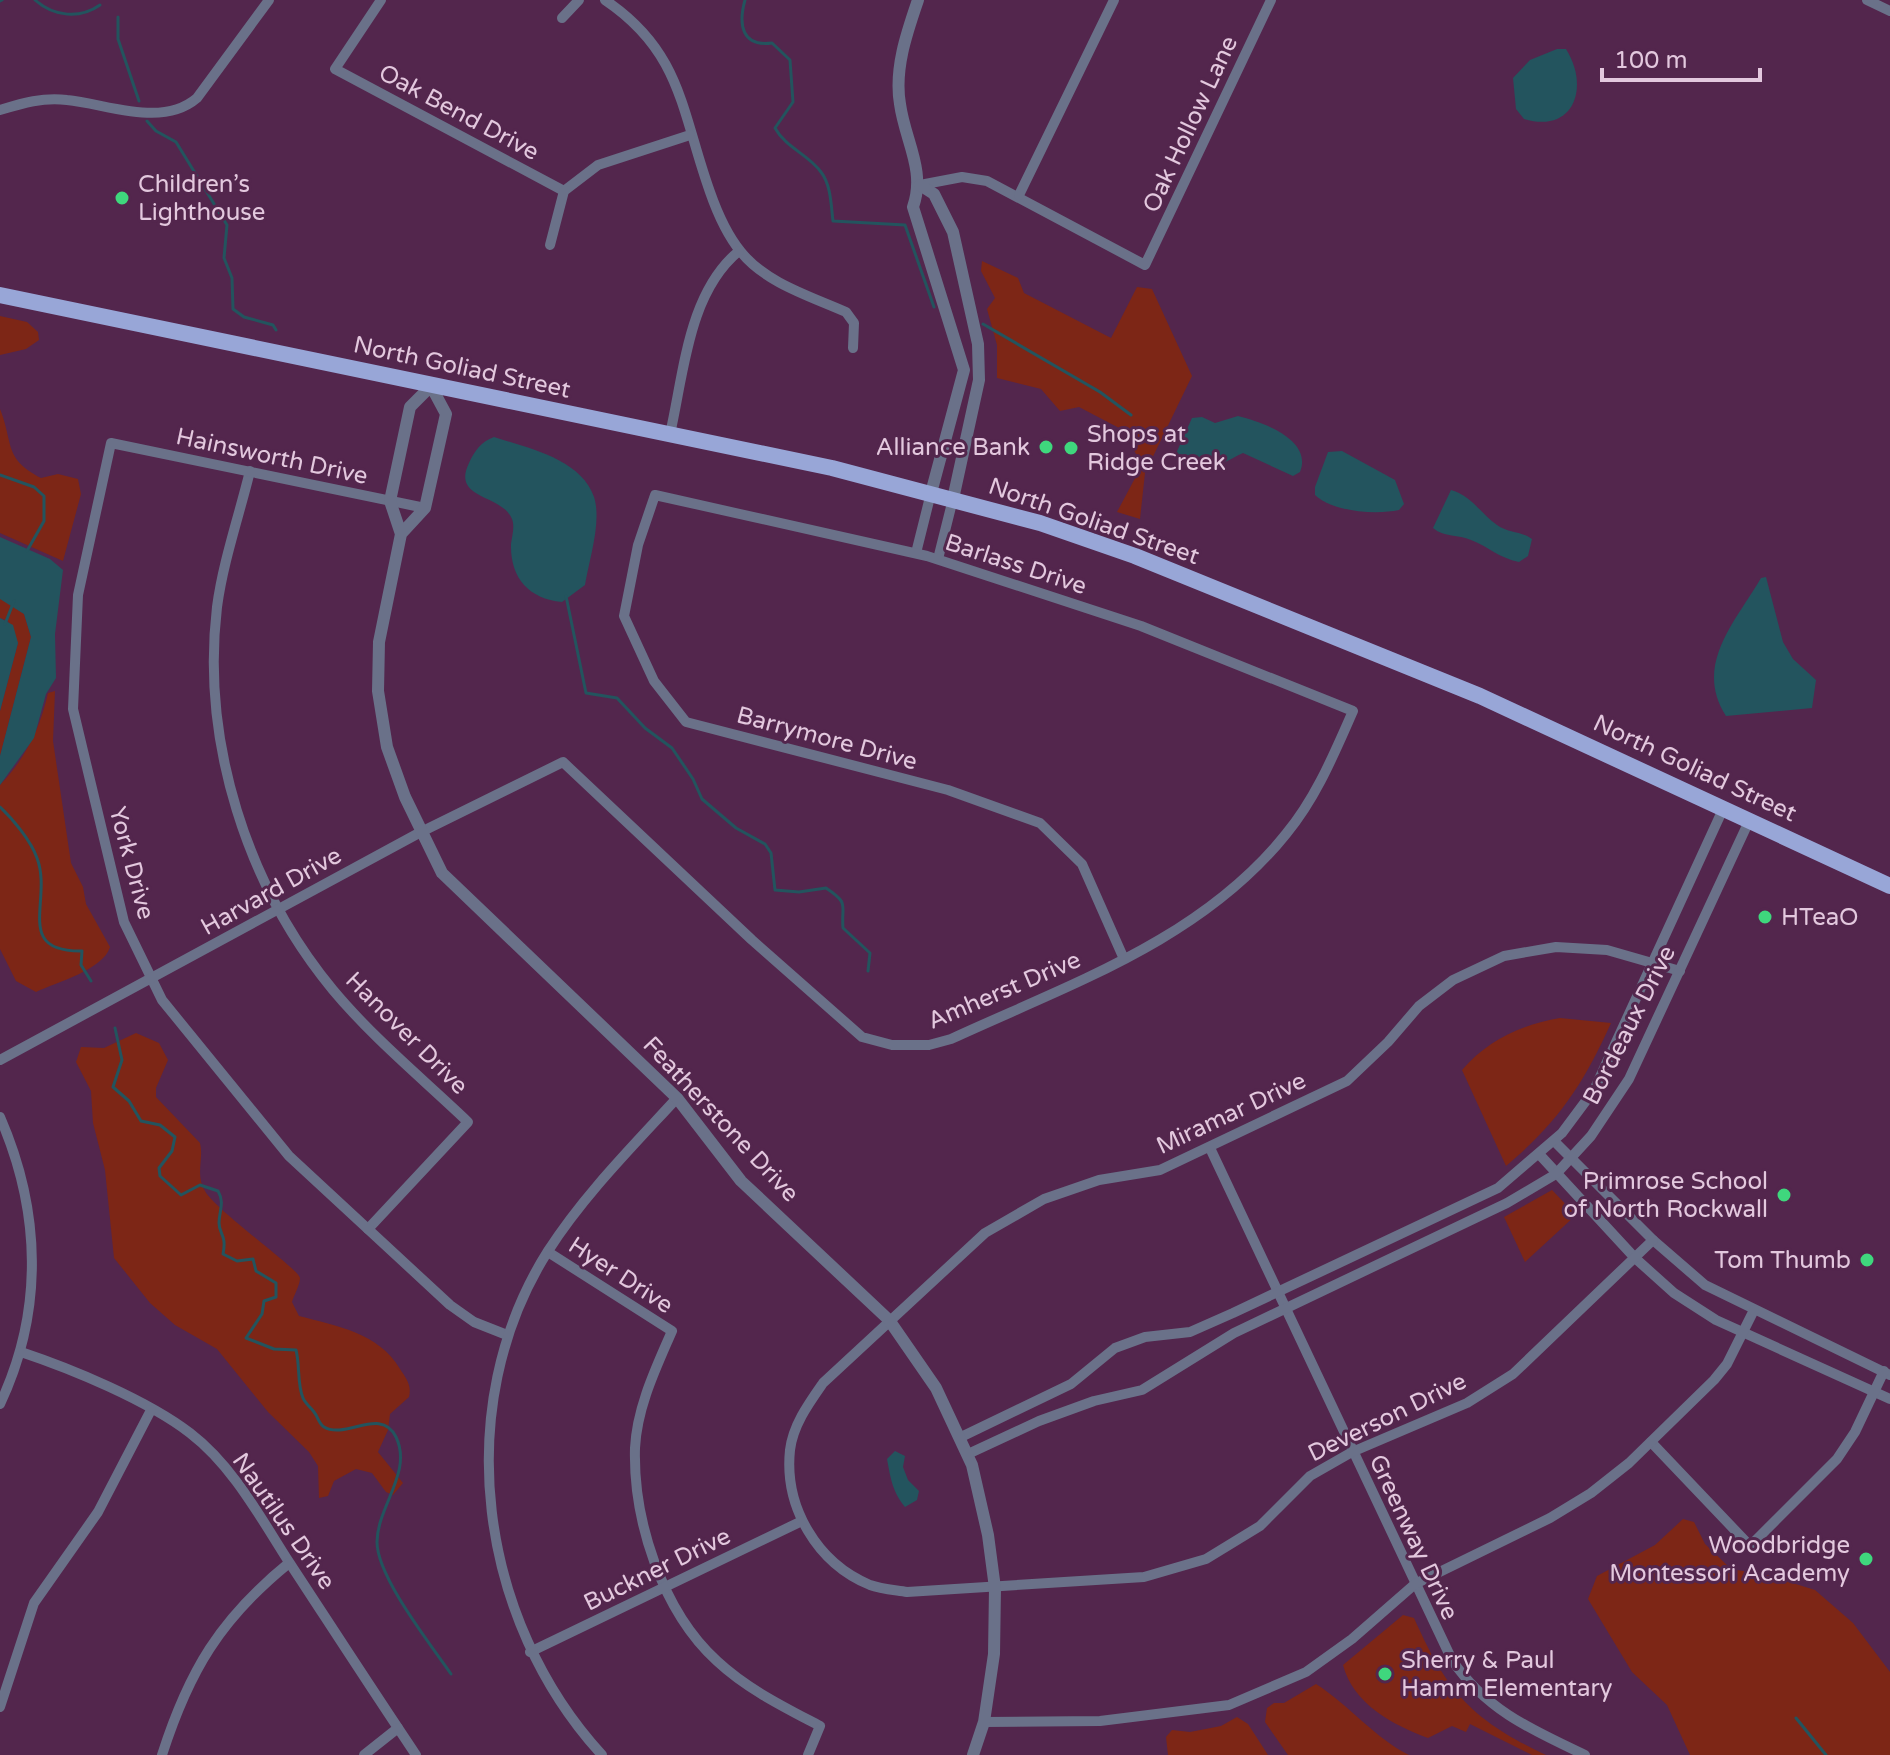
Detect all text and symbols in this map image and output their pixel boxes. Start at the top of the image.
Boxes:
street label: Oak Hollow Lane [1137,31,1244,217]
scale bar [1602,32,1760,82]
text: 100 m [1614,46,1688,75]
street label: Oak Bend Drive [374,58,544,167]
place label: Children’s Lighthouse [138,170,265,227]
marker: Children’s Lighthouse [113,189,131,207]
street label: North Goliad Street [351,330,573,405]
place label: Shops at Ridge Creek [1087,420,1226,477]
street label: Hainsworth Drive [173,422,370,491]
place label: Alliance Bank [876,433,1030,462]
marker: Alliance Bank [1037,438,1055,456]
marker: Shops at Ridge Creek [1062,439,1080,457]
street label: North Goliad Street [985,472,1203,571]
street label: Barlass Drive [941,528,1090,601]
street label: Barrymore Drive [733,700,920,777]
street label: North Goliad Street [1589,709,1801,828]
street label: York Drive [103,803,161,923]
street label: Harvard Drive [196,841,347,942]
place label: HTeaO [1781,903,1859,932]
marker: HTeaO [1756,908,1774,926]
street label: Bordeaux Drive [1577,941,1682,1110]
street label: Amherst Drive [923,945,1085,1036]
street label: Hanover Drive [339,966,474,1101]
street label: Featherstone Drive [637,1031,805,1208]
street label: Miramar Drive [1152,1066,1311,1161]
place label: Primrose School of North Rockwall [1564,1167,1768,1224]
marker: Primrose School of North Rockwall [1775,1186,1793,1204]
street label: Hyer Drive [563,1231,678,1320]
place label: Tom Thumb [1714,1246,1851,1275]
marker: Tom Thumb [1858,1251,1876,1269]
street label: Deverson Drive [1303,1367,1471,1468]
street label: Nautilus Drive [226,1447,341,1595]
street label: Greenway Drive [1363,1450,1465,1624]
street label: Buckner Drive [579,1521,735,1617]
place label: Woodbridge Montessori Academy [1609,1531,1850,1588]
marker: Woodbridge Montessori Academy [1857,1550,1875,1568]
place label: Sherry & Paul Hamm Elementary [1401,1646,1613,1703]
marker: Sherry & Paul Hamm Elementary [1376,1665,1394,1683]

